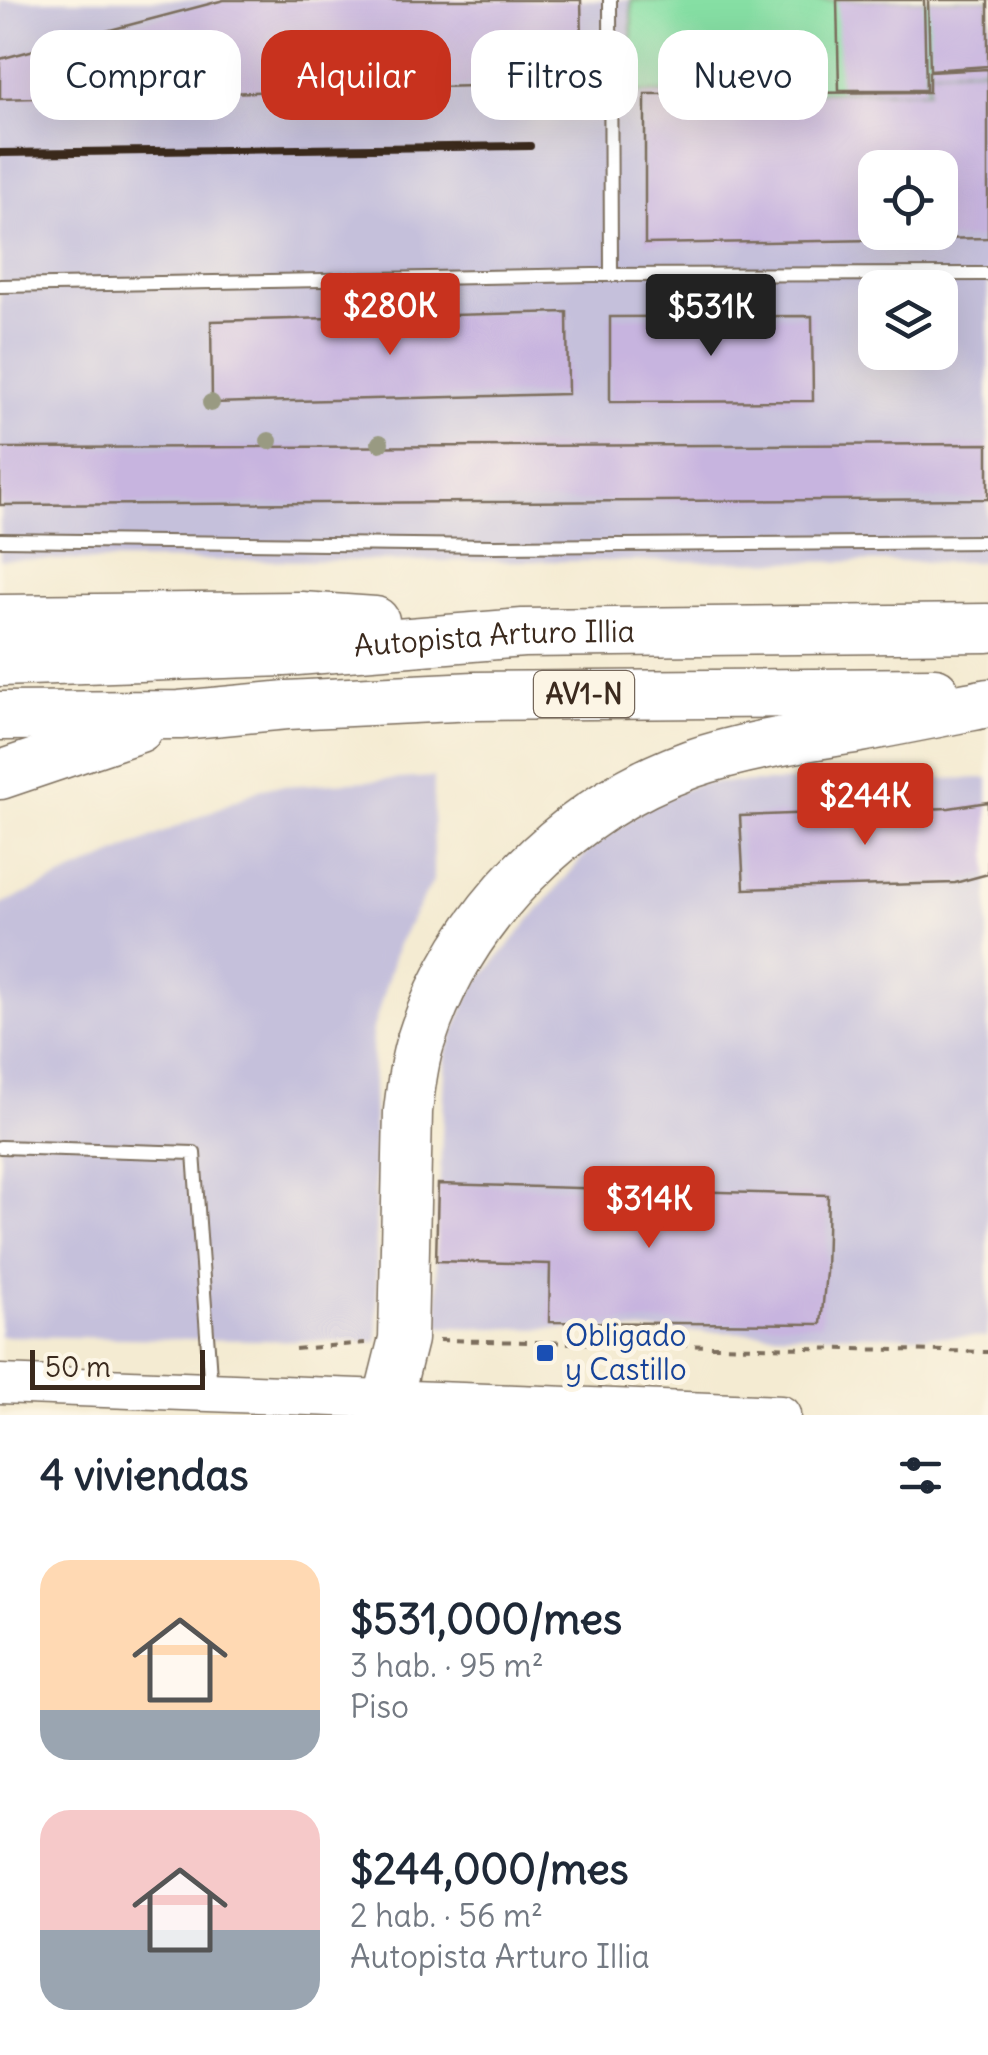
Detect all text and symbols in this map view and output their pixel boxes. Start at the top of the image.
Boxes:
chip: Comprar [30,30,241,120]
chip: Alquilar [261,30,451,120]
chip: Filtros [471,30,638,120]
chip: Nuevo [658,30,828,120]
map controls [858,150,958,370]
button: locate [858,150,958,250]
button: layers [858,270,958,370]
pin: $280K [320,273,460,358]
pin: $531K [641,274,781,359]
text: $280K [343,285,437,326]
text: $531K [668,286,754,327]
street label: Autopista Arturo Illia [352,612,635,664]
road number: AV1-N [534,671,634,717]
pin: $244K [795,763,935,848]
text: $244K [819,775,911,816]
pin: $314K [579,1166,719,1251]
text: $314K [606,1178,692,1219]
place label: Obligado y Castillo [565,1316,687,1388]
marker: Obligado y Castillo [534,1342,556,1364]
scale bar [30,1345,205,1390]
text: 50 m [45,1349,111,1385]
icon: filters [893,1448,948,1503]
text: 4 viviendas [40,1449,249,1501]
text: $531,000/mes [350,1593,622,1645]
icon: home [120,1600,240,1720]
text: 3 hab. · 95 m² [350,1645,544,1686]
text: Piso [350,1686,409,1727]
text: $244,000/mes [350,1843,629,1895]
icon: home [120,1850,240,1970]
text: 2 hab. · 56 m² [350,1895,543,1936]
text: Autopista Arturo Illia [350,1936,650,1977]

